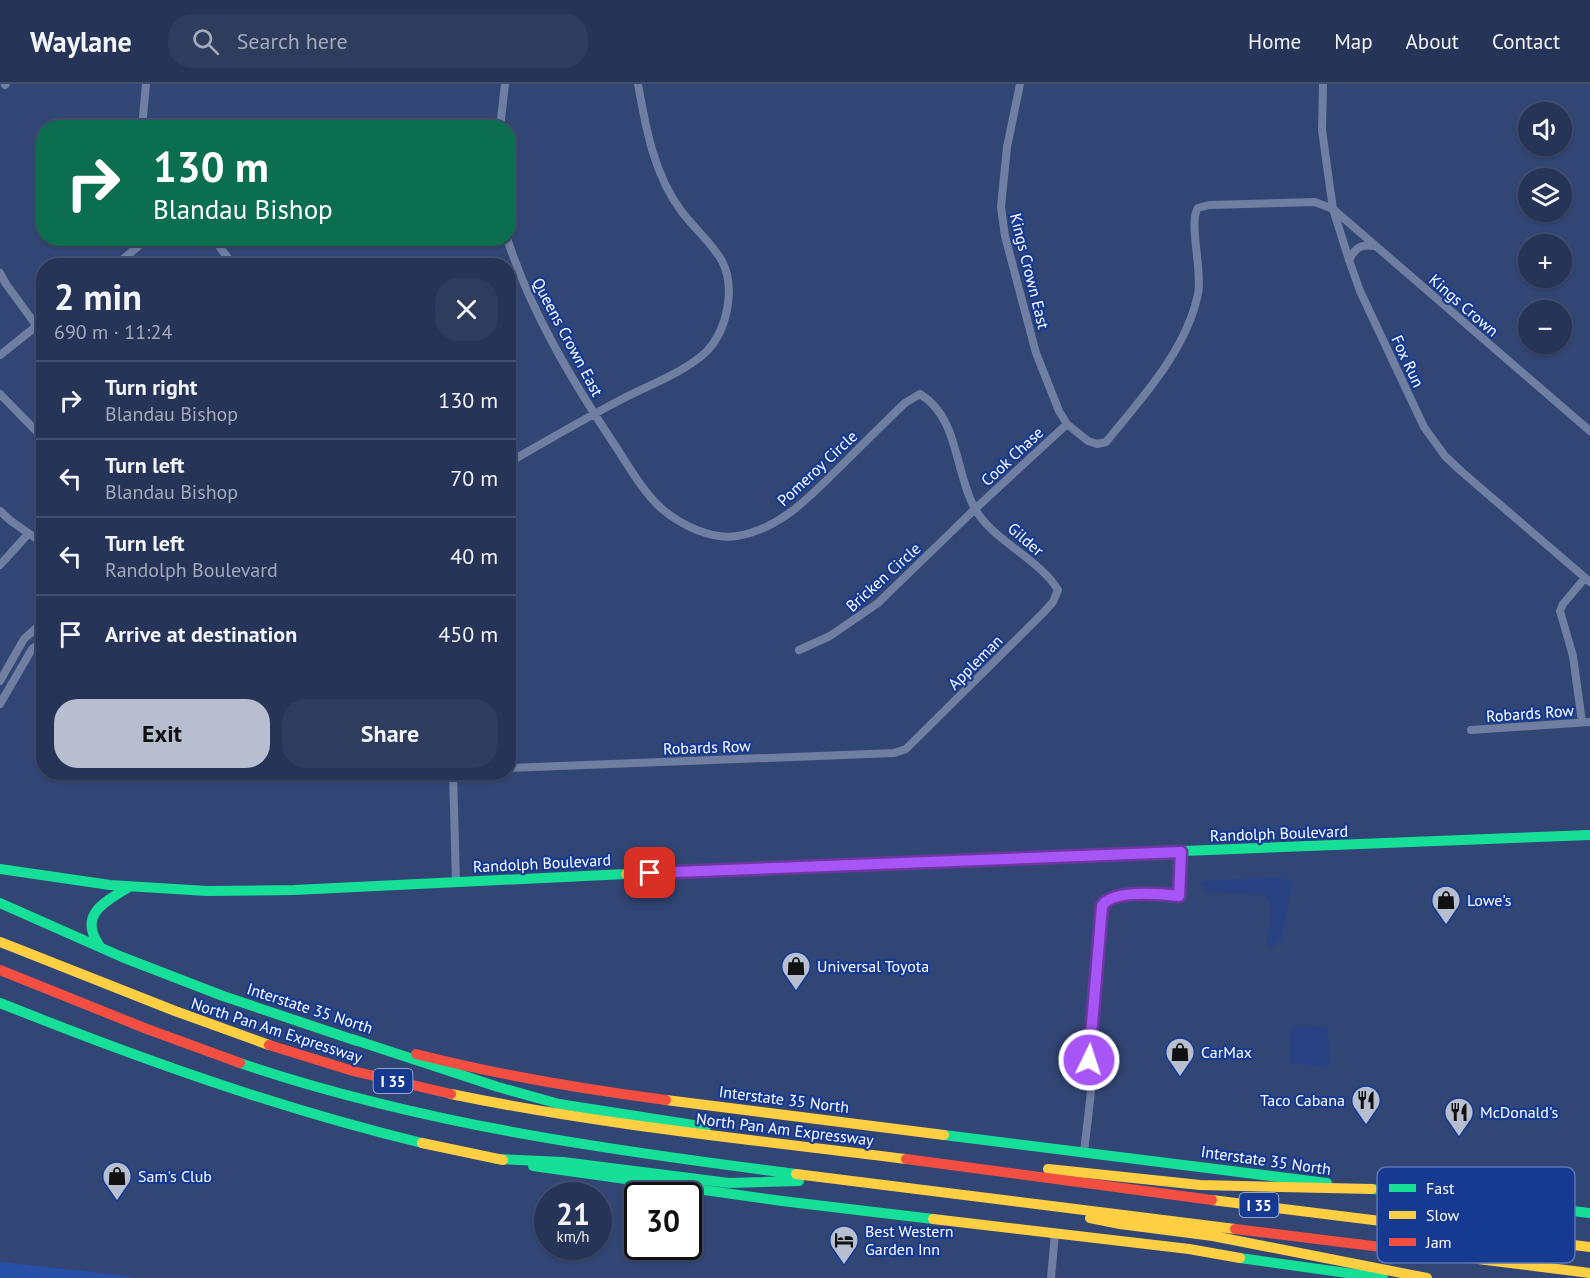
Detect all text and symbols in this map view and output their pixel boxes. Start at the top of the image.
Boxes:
search box [168,14,588,68]
text: Waylane [30,23,132,60]
icon: search [189,25,222,58]
text: Search here [237,27,348,55]
text: Home [1248,28,1301,55]
text: Map [1334,28,1373,55]
text: About [1406,28,1459,55]
text: Contact [1492,28,1560,55]
map controls [1518,102,1572,354]
button: sound [1518,102,1572,156]
text: 130 m [153,139,269,194]
icon: right [54,144,132,222]
button: layers [1518,168,1572,222]
text: Blandau Bishop [153,192,333,226]
street label: Kings Crown East [1006,211,1054,331]
button: + [1518,234,1572,288]
street label: Kings Crown [1425,269,1503,341]
text: 2 min [54,273,142,320]
street label: Queens Crown East [528,274,608,400]
button: close [435,278,498,341]
button: − [1518,300,1572,354]
text: 690 m · 11:24 [54,319,172,345]
street label: Fox Run [1387,332,1429,390]
text: Turn right [105,373,197,401]
icon: right [54,384,87,417]
text: 130 m [438,386,498,414]
text: Blandau Bishop [105,401,238,427]
street label: Cook Chase [977,422,1047,490]
street label: Pomeroy Circle [773,426,861,510]
text: Turn left [105,451,185,479]
icon: left [54,462,87,495]
text: 70 m [450,464,498,492]
text: Blandau Bishop [105,479,238,505]
street label: Gilder [1004,518,1048,560]
text: Turn left [105,529,185,557]
street label: Bricken Circle [841,538,925,616]
icon: left [54,540,87,573]
text: 40 m [450,542,498,570]
text: Randolph Boulevard [105,557,278,583]
icon: arrive [54,618,87,651]
text: Arrive at destination [105,620,297,648]
text: 450 m [438,620,498,648]
street label: Appleman [943,630,1007,694]
button: Exit [54,699,270,768]
button: Share [282,699,498,768]
street label: Robards Row [1485,700,1575,726]
street label: Robards Row [663,735,751,759]
street label: Randolph Boulevard [1210,821,1348,845]
pin [624,847,675,898]
street label: Randolph Boulevard [472,849,612,877]
icon: arrive [633,856,666,889]
shop icon: Lowe's [1430,884,1462,926]
place label: Lowe's [1467,890,1512,910]
shop icon: Universal Toyota [780,950,812,992]
place label: Universal Toyota [817,956,929,976]
street label: Interstate 35 North [245,978,375,1038]
street label: North Pan Am Expressway [189,993,366,1067]
position arrow [1057,1028,1121,1092]
shop icon: CarMax [1164,1036,1196,1078]
place label: CarMax [1201,1042,1252,1062]
road number: I 35 [374,1069,412,1093]
street label: Interstate 35 North [718,1081,850,1117]
restaurant icon: Taco Cabana [1350,1084,1382,1126]
place label: Taco Cabana [1260,1090,1345,1110]
restaurant icon: McDonald's [1443,1096,1475,1138]
place label: McDonald's [1480,1102,1558,1122]
street label: North Pan Am Expressway [695,1108,876,1150]
street label: Interstate 35 North [1200,1141,1332,1179]
shop icon: Sam's Club [101,1160,133,1202]
place label: Sam's Club [138,1166,212,1186]
legend [1377,1167,1575,1263]
text: Fast [1426,1178,1455,1198]
speed limit sign: 30 [624,1182,702,1260]
road number: I 35 [1240,1193,1278,1217]
text: 21 [556,1194,590,1233]
text: Slow [1426,1205,1460,1225]
place label: Best Western Garden Inn [865,1221,954,1259]
hotel icon: Best Western Garden Inn [828,1224,860,1266]
text: km/h [557,1227,589,1246]
text: Jam [1425,1232,1452,1252]

